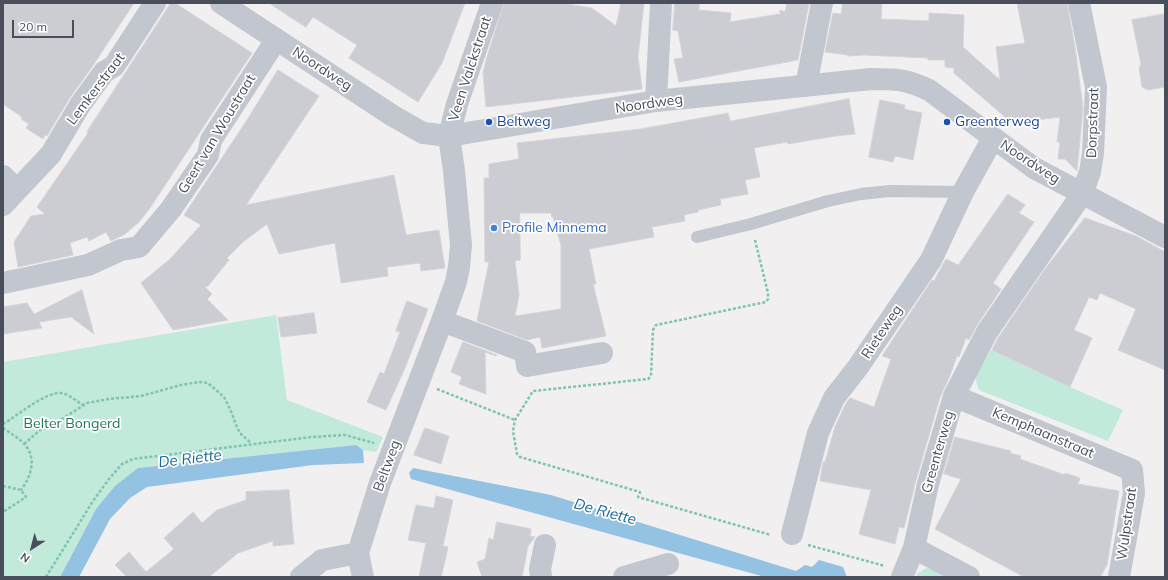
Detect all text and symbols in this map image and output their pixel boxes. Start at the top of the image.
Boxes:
scale bar [14,12,76,38]
street label: Veen Valckstraat [445,14,495,124]
text: 20 m [19,19,47,34]
street label: Noordweg [289,43,355,95]
street label: Lemkerstraat [64,50,128,128]
street label: Geert van Woustraat [175,71,259,197]
street label: Dorpstraat [1083,88,1103,158]
street label: Noordweg [614,91,684,117]
place label: Beltweg [497,114,551,130]
place label: Greenterweg [955,114,1040,130]
marker: Beltweg [484,117,494,127]
marker: Greenterweg [942,117,952,127]
street label: Noordweg [997,136,1063,188]
place label: Profile Minnema [502,220,607,236]
marker: Profile Minnema [489,223,499,233]
street label: Rieteweg [858,302,906,362]
street label: Kemphaanstraat [990,404,1096,462]
street label: Greenterweg [918,409,958,495]
park label: Belter Bongerd [24,416,120,432]
street label: Beltweg [370,438,404,494]
water label: De Riette [157,446,223,472]
street label: Wulpstraat [1114,487,1140,561]
water label: De Riette [572,495,638,529]
north arrow [12,528,52,568]
text: N [17,550,32,566]

